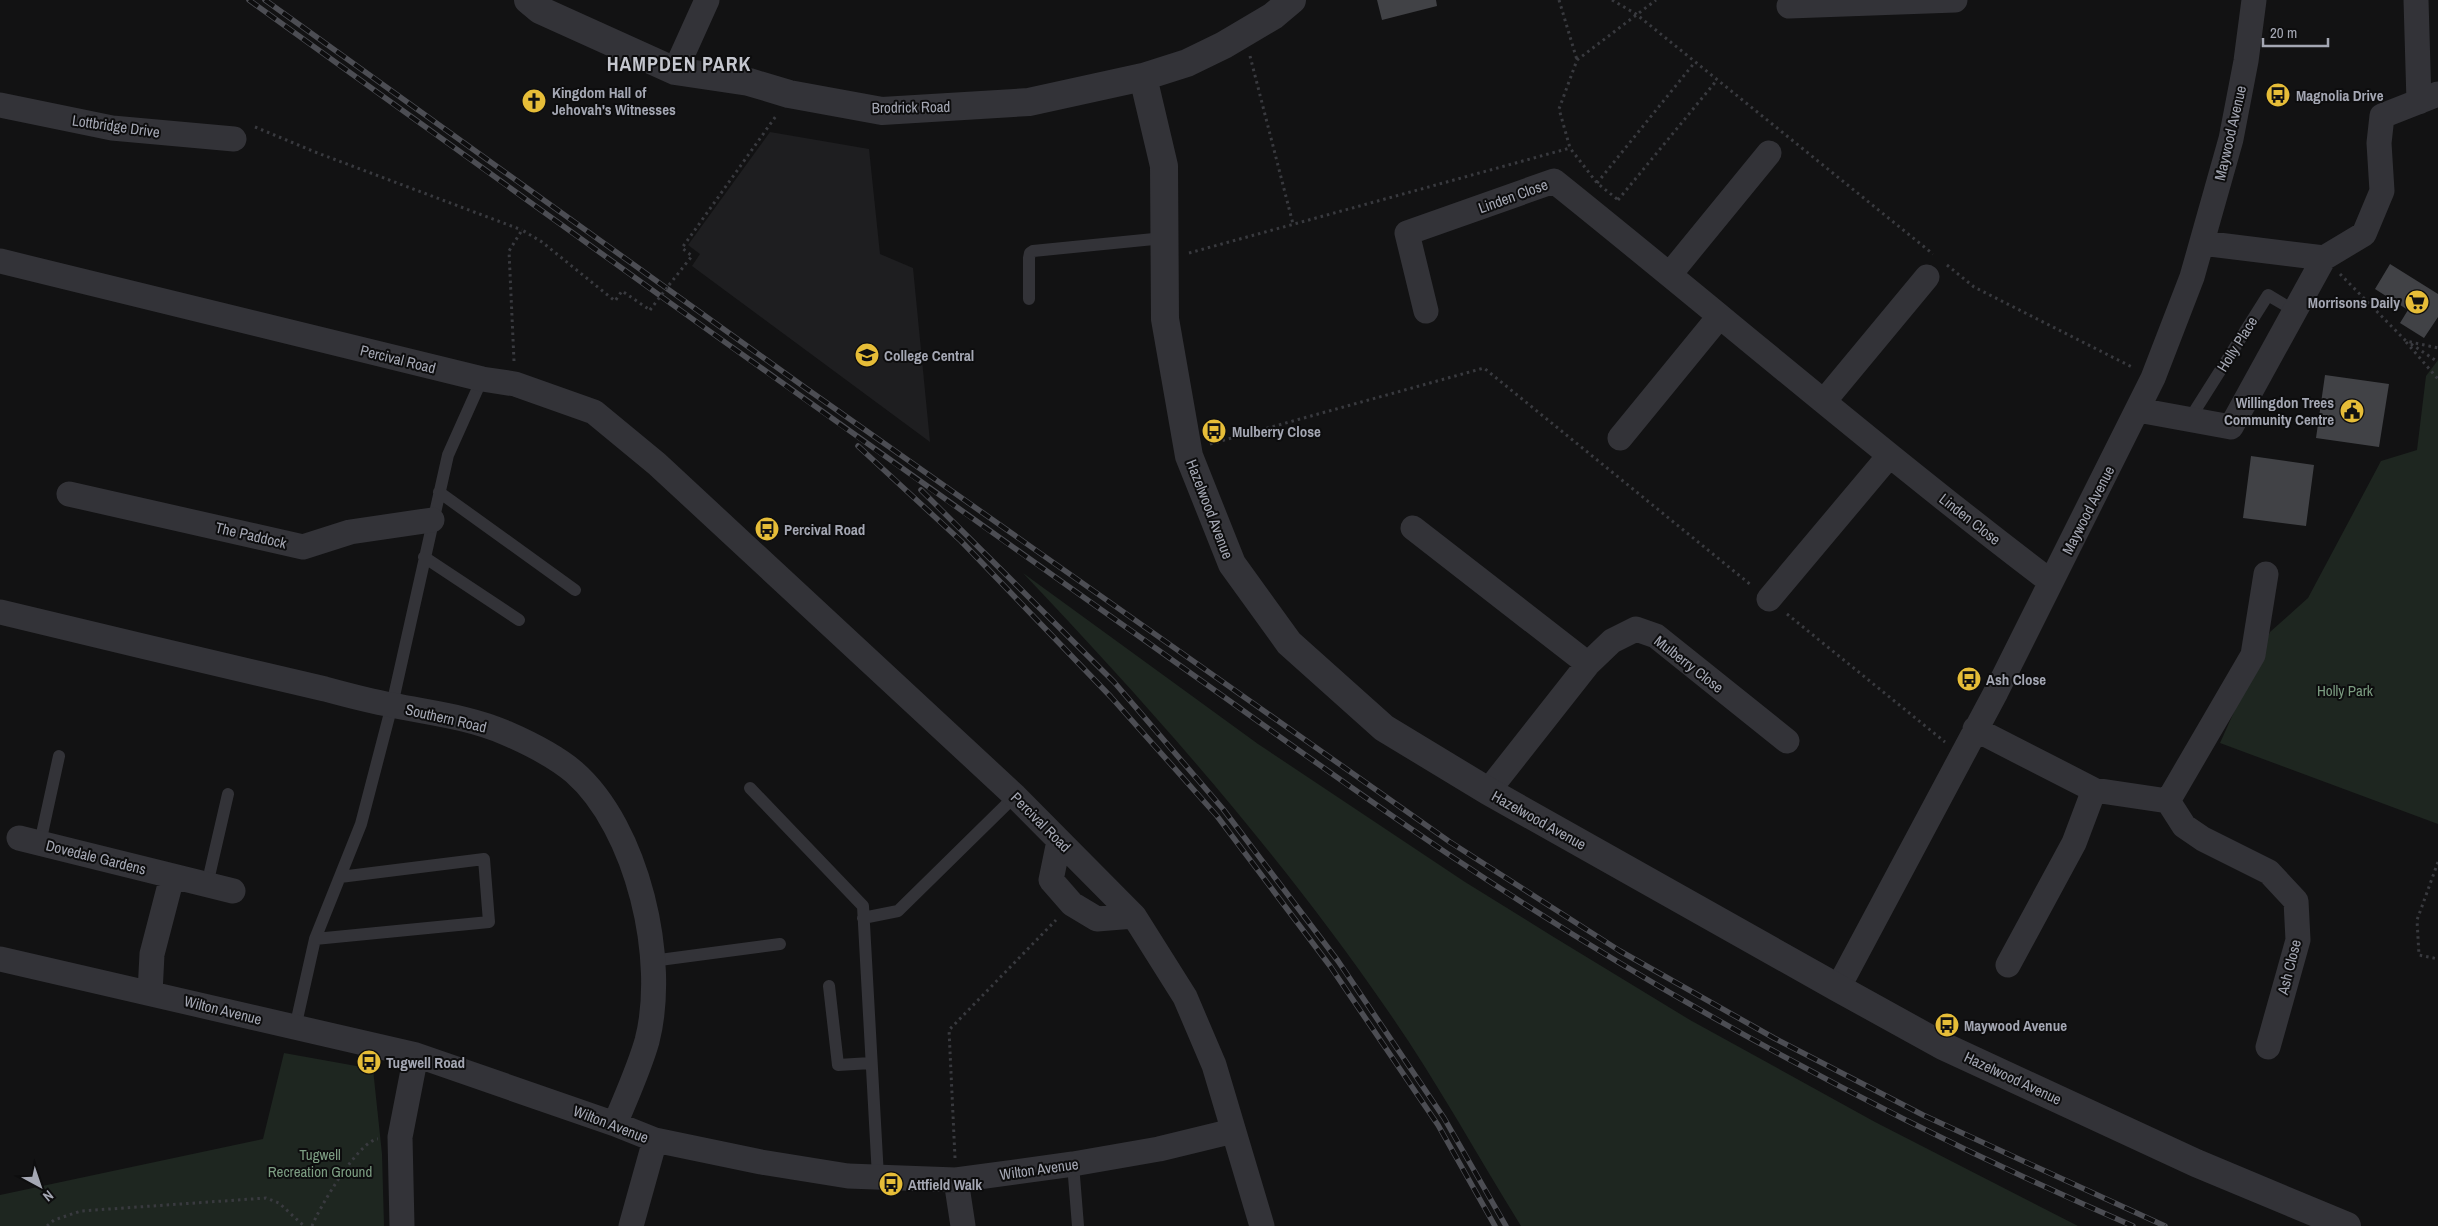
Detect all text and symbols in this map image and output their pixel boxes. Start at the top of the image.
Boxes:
scale bar [2263,15,2328,47]
text: 20 m [2270,22,2297,43]
district label: HAMPDEN PARK [607,50,751,77]
place label: Kingdom Hall of Jehovah's Witnesses [552,82,676,120]
bus stop icon: Magnolia Drive [2265,82,2291,108]
street label: Maywood Avenue [2209,83,2251,183]
place label: Magnolia Drive [2296,85,2384,106]
church icon: Kingdom Hall of Jehovah's Witnesses [521,88,547,114]
street label: Brodrick Road [872,96,950,118]
street label: Lottbridge Drive [71,109,161,143]
street label: Linden Close [1475,174,1551,218]
supermarket icon: Morrisons Daily [2404,289,2430,315]
place label: Morrisons Daily [2308,292,2400,313]
street label: Holly Place [2212,312,2262,376]
street label: Percival Road [358,339,438,379]
school or university icon: College Central [854,342,880,368]
place label: College Central [884,345,974,366]
place label: Willingdon Trees Community Centre [2224,392,2334,430]
public building icon: Willingdon Trees Community Centre [2339,398,2365,424]
bus stop icon: Mulberry Close [1201,418,1227,444]
place label: Mulberry Close [1232,421,1321,442]
street label: Hazelwood Avenue [1181,456,1239,562]
street label: Maywood Avenue [2057,462,2119,558]
street label: Linden Close [1935,488,2005,550]
bus stop icon: Percival Road [754,516,780,542]
street label: The Paddock [213,517,289,554]
place label: Percival Road [784,519,865,540]
street label: Mulberry Close [1650,630,1728,698]
bus stop icon: Ash Close [1956,666,1982,692]
place label: Ash Close [1986,669,2046,690]
park label: Holly Park [2317,680,2374,701]
street label: Southern Road [403,698,489,738]
street label: Hazelwood Avenue [1488,785,1590,855]
street label: Percival Road [1006,787,1076,857]
street label: Dovedale Gardens [44,834,148,880]
street label: Ash Close [2272,937,2306,998]
street label: Wilton Avenue [182,990,264,1030]
bus stop icon: Maywood Avenue [1934,1012,1960,1038]
place label: Maywood Avenue [1964,1015,2067,1036]
street label: Hazelwood Avenue [1961,1046,2065,1110]
bus stop icon: Tugwell Road [356,1049,382,1075]
place label: Tugwell Road [386,1052,465,1073]
street label: Wilton Avenue [570,1100,652,1148]
park label: Tugwell Recreation Ground [268,1144,372,1182]
street label: Wilton Avenue [998,1153,1080,1185]
north arrow [15,1161,65,1211]
bus stop icon: Attfield Walk [878,1171,904,1197]
place label: Attfield Walk [908,1174,982,1195]
text: N [39,1186,57,1206]

